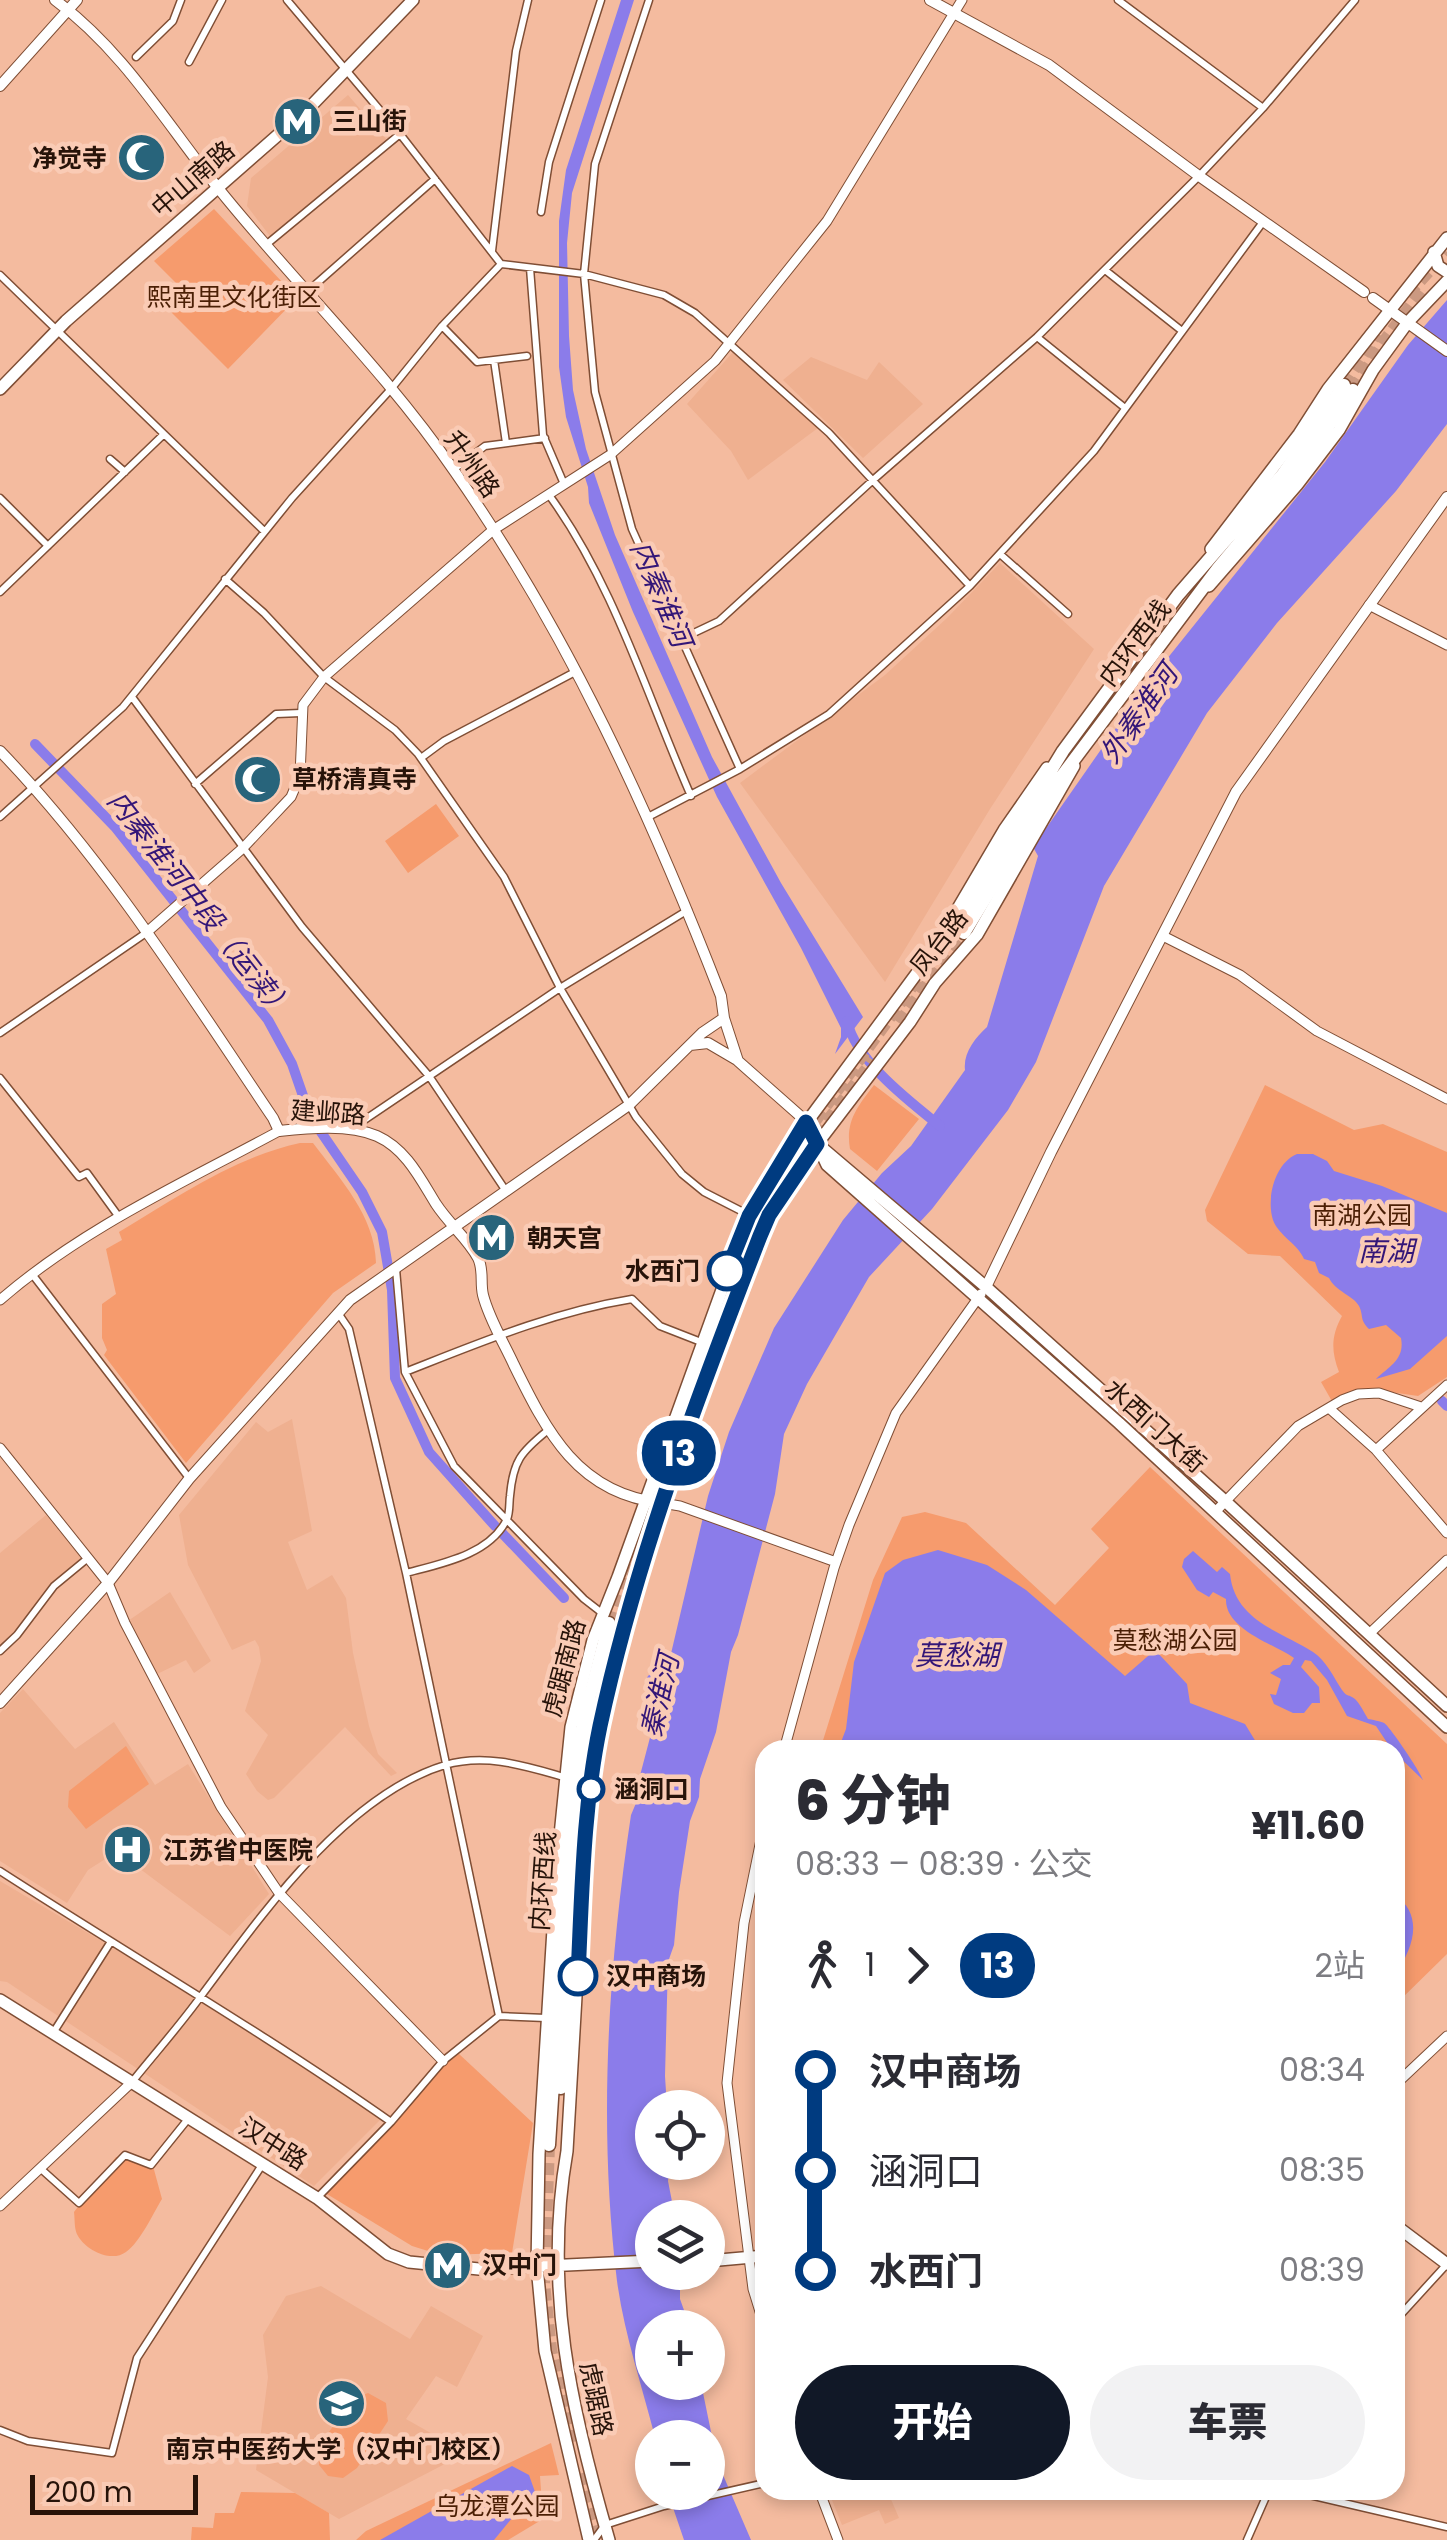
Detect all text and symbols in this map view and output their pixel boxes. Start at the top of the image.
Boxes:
metro station icon: 三山街 [271,95,323,147]
place label: 三山街 [332,104,407,139]
mosque icon: 净觉寺 [116,132,168,184]
street label: 中山南路 [144,133,242,225]
place label: 净觉寺 [32,141,107,176]
park label: 熙南里文化街区 [146,280,322,315]
street label: 升州路 [436,423,508,505]
water label: 内秦淮河 [621,535,703,658]
street label: 内环西线 [1091,593,1179,693]
water label: 外秦淮河 [1091,653,1190,771]
mosque icon: 草桥清真寺 [231,753,283,805]
place label: 草桥清真寺 [292,762,417,797]
water label: 内秦淮河中段（运渎） [98,783,302,1027]
street label: 凤台路 [902,902,976,982]
street label: 建邺路 [289,1093,367,1133]
park label: 南湖公园 [1312,1198,1412,1233]
metro station icon: 朝天宫 [466,1212,518,1264]
place label: 朝天宫 [527,1221,602,1256]
water label: 南湖 [1358,1232,1418,1271]
marker: 水西门 [708,1252,746,1290]
place label: 水西门 [625,1254,700,1289]
street label: 水西门大街 [1097,1371,1213,1481]
line badge: 13 [634,1420,724,1486]
text: 13 [662,1429,696,1478]
street label: 虎踞南路 [534,1615,594,1721]
park label: 莫愁湖公园 [1112,1623,1238,1658]
water label: 莫愁湖 [915,1636,1003,1675]
water label: 秦淮河 [632,1646,690,1741]
text: 6 分钟 [795,1762,950,1839]
place label: 涵洞口 [614,1772,689,1807]
marker: 涵洞口 [578,1776,604,1802]
text: ¥11.60 [1251,1799,1365,1852]
hospital icon: 江苏省中医院 [102,1824,154,1876]
street label: 内环西线 [522,1830,564,1932]
place label: 江苏省中医院 [163,1833,313,1868]
text: 08:33 – 08:39 · 公交 [795,1841,1093,1886]
icon: walk [795,1938,850,1993]
icon: forward [890,1938,945,1993]
text: 13 [980,1941,1015,1990]
text: 1 [865,1942,875,1987]
text: 2站 [1315,1943,1365,1988]
marker: 汉中商场 [559,1957,597,1995]
place label: 汉中商场 [606,1959,706,1994]
text: 汉中商场 [869,2045,1021,2098]
text: 08:34 [1279,2047,1365,2092]
map controls [635,2090,725,2510]
button: locate [635,2090,725,2180]
street label: 汉中路 [232,2109,314,2179]
text: 涵洞口 [869,2145,983,2198]
text: 08:35 [1279,2147,1365,2192]
button: layers [635,2200,725,2290]
metro station icon: 汉中门 [421,2239,473,2291]
text: 水西门 [869,2245,983,2298]
text: 08:39 [1279,2247,1365,2292]
place label: 汉中门 [482,2248,557,2283]
button: + [635,2310,725,2400]
street label: 虎踞路 [571,2359,621,2439]
button: 开始 [795,2365,1070,2480]
button: 车票 [1090,2365,1365,2480]
school or university icon: 南京中医药大学（汉中门校区） [315,2377,367,2429]
button: − [635,2420,725,2510]
place label: 南京中医药大学（汉中门校区） [166,2432,516,2467]
scale bar [30,2470,198,2514]
text: 200 m [45,2473,133,2512]
park label: 乌龙潭公园 [434,2489,560,2524]

